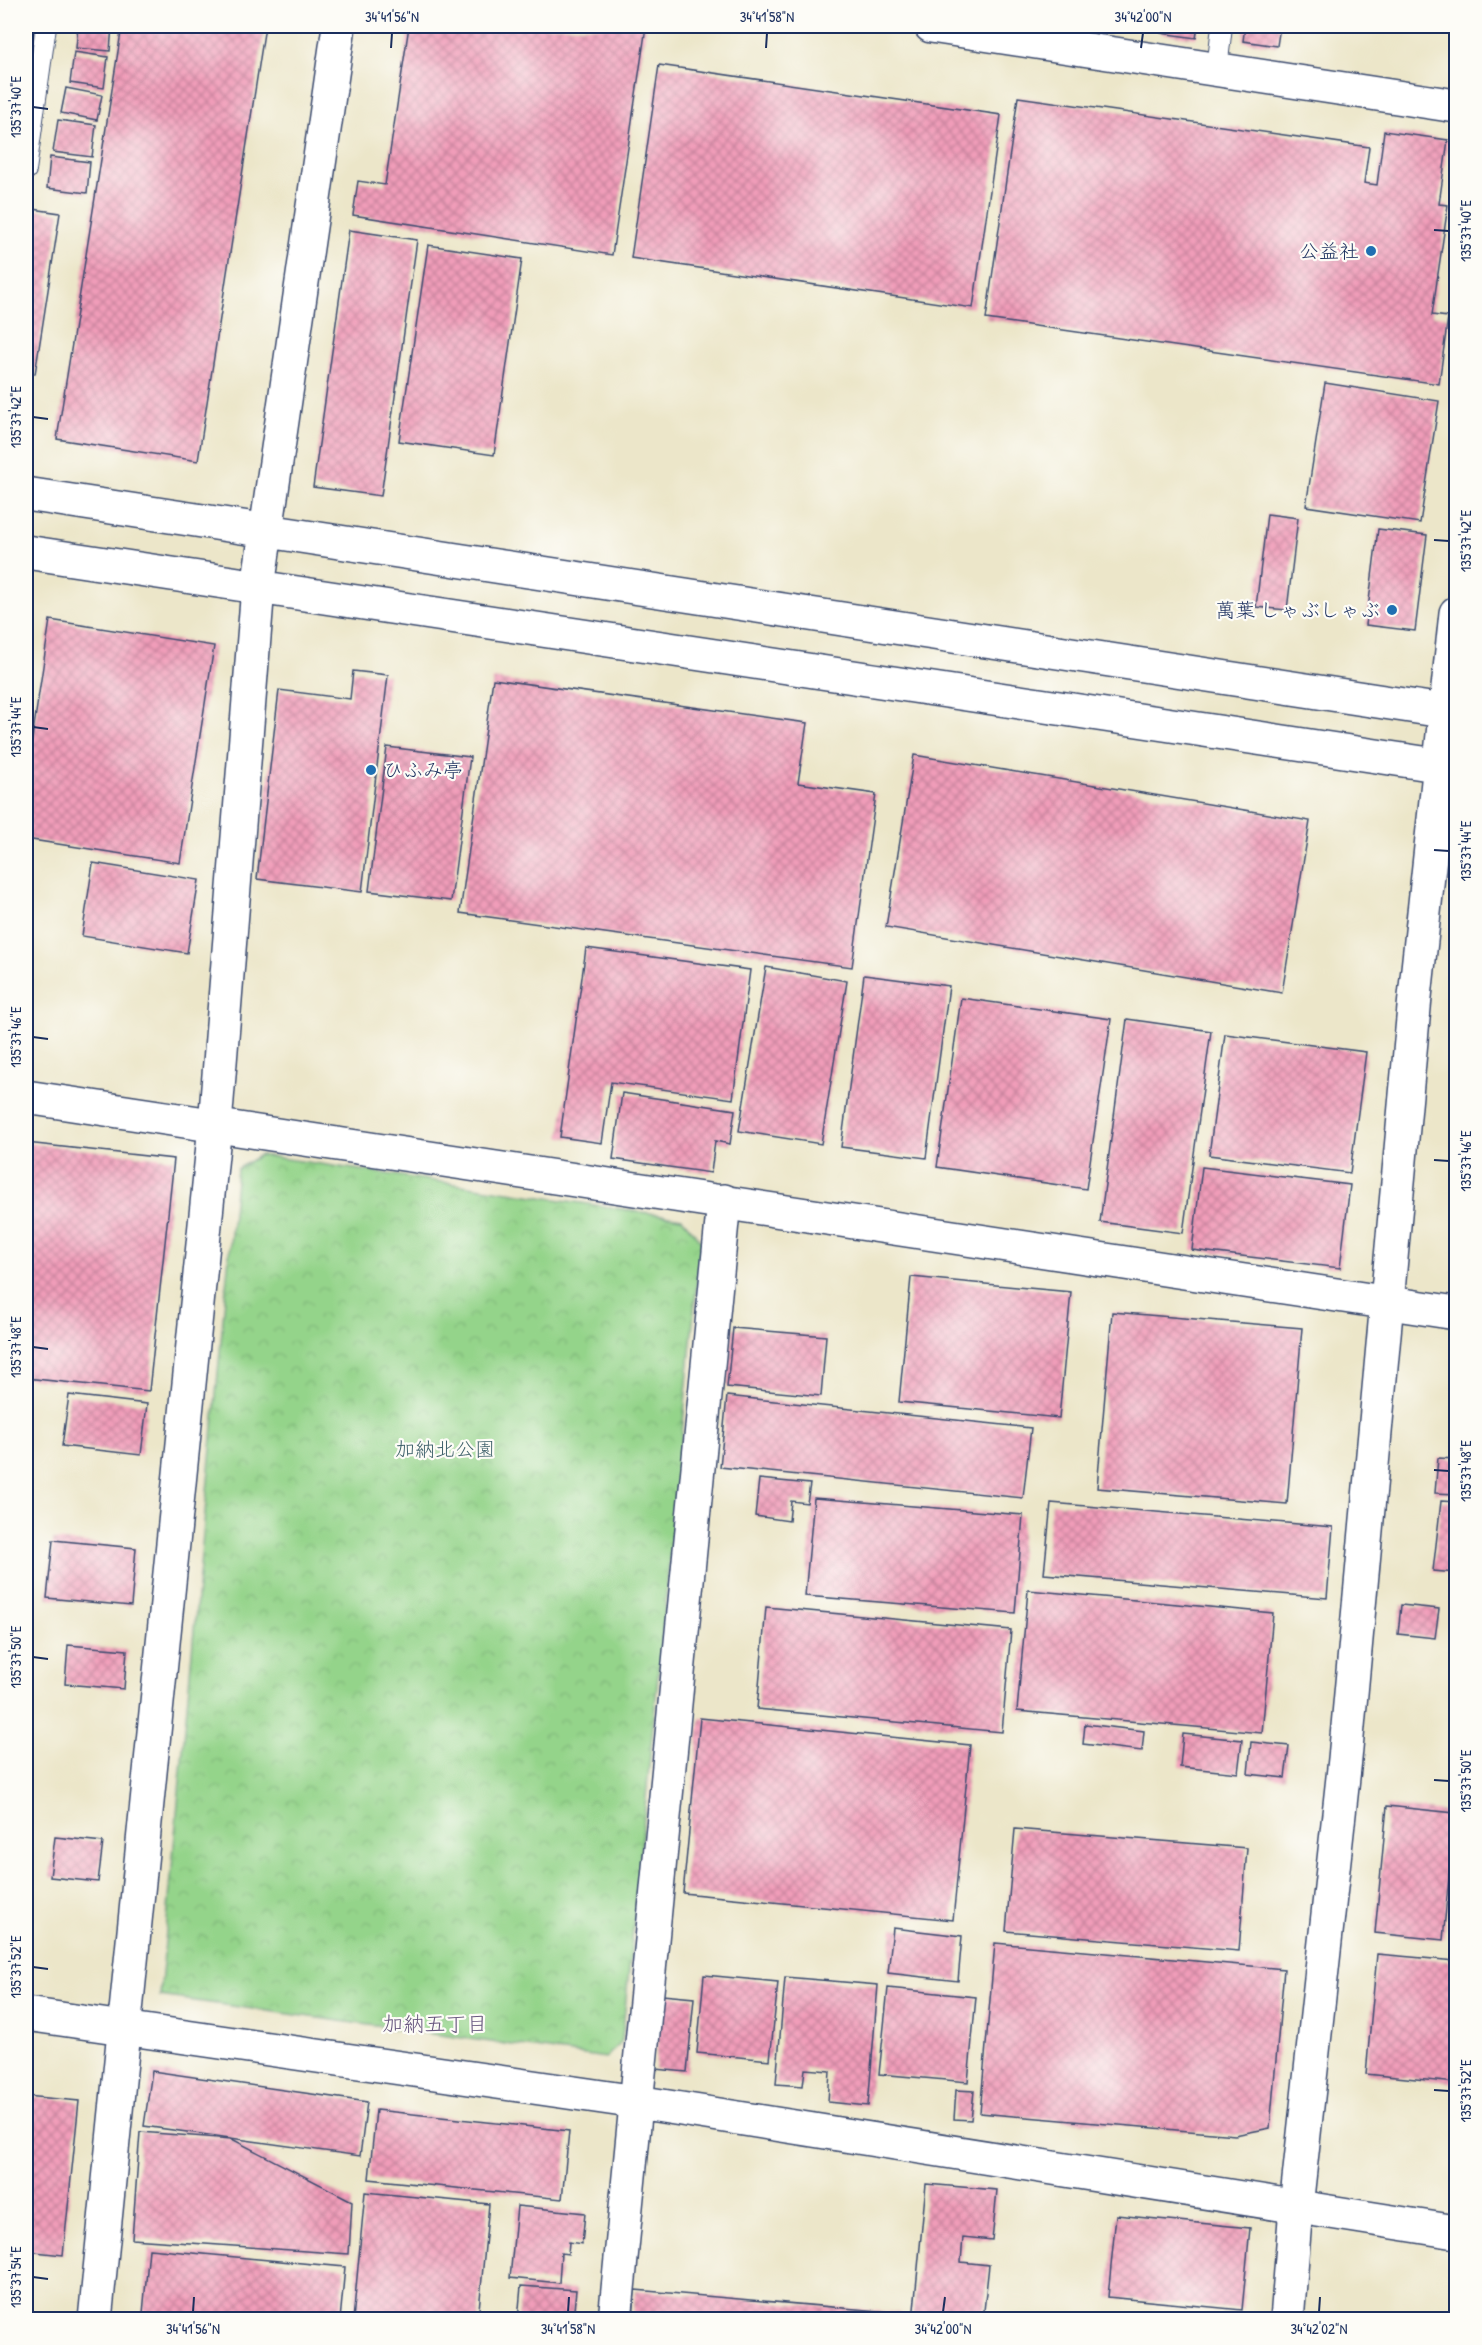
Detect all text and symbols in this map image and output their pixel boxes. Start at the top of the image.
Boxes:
text: 34°41'56"N [365,6,419,27]
text: 34°41'58"N [740,6,794,27]
text: 34°42'00"N [1115,6,1171,27]
text: 135°37'40"E [5,76,26,138]
text: 135°37'40"E [1455,200,1476,262]
place label: 公益社 [1299,237,1359,264]
marker: 公益社 [1364,244,1378,258]
text: 135°37'42"E [5,385,26,448]
text: 135°37'42"E [1455,509,1476,572]
place label: 萬葉 しゃぶしゃぶ [1215,596,1380,623]
marker: 萬葉 しゃぶしゃぶ [1385,603,1399,617]
text: 135°37'44"E [5,696,26,758]
place label: ひふみ亭 [383,756,463,783]
marker: ひふみ亭 [364,763,378,777]
text: 135°37'44"E [1455,820,1476,882]
text: 135°37'46"E [5,1006,26,1068]
text: 135°37'46"E [1455,1130,1476,1192]
text: 135°37'48"E [5,1316,26,1378]
park label: 加納北公園 [395,1435,495,1462]
text: 135°37'48"E [1455,1440,1476,1502]
text: 135°37'50"E [5,1625,26,1688]
text: 135°37'50"E [1455,1749,1476,1812]
text: 135°37'52"E [5,1935,26,1999]
district label: 加納五丁目 [383,2009,488,2038]
text: 135°37'52"E [1455,2059,1476,2123]
text: 135°37'54"E [5,2246,26,2308]
text: 34°41'56"N [166,2318,220,2339]
text: 34°41'58"N [541,2318,595,2339]
text: 34°42'00"N [915,2318,971,2339]
text: 34°42'02"N [1290,2318,1348,2339]

